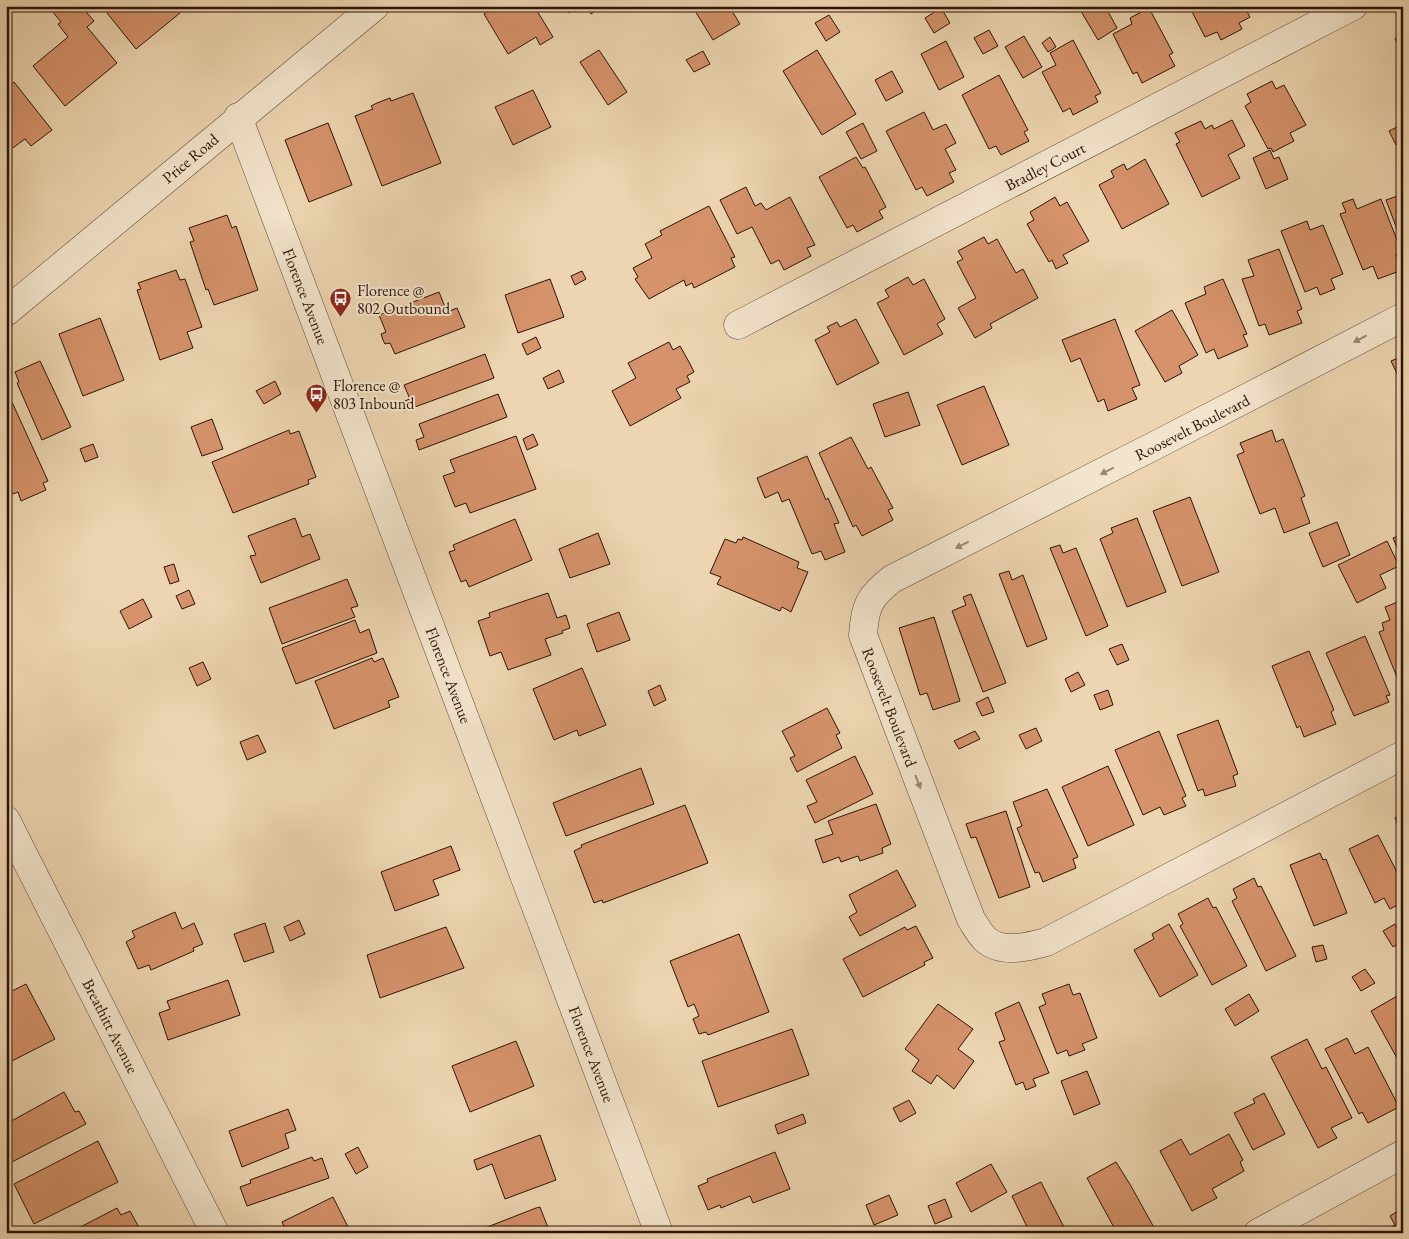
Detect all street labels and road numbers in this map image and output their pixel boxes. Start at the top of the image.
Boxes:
street label: Price Road [158,128,224,188]
street label: Bradley Court [1001,137,1089,196]
street label: Florence Avenue [278,245,334,347]
street label: Roosevelt Boulevard [1131,389,1254,465]
street label: Florence Avenue [421,624,477,726]
street label: Roosevelt Boulevard [857,645,922,771]
street label: Breathitt Avenue [78,975,143,1077]
street label: Florence Avenue [564,1003,620,1105]

